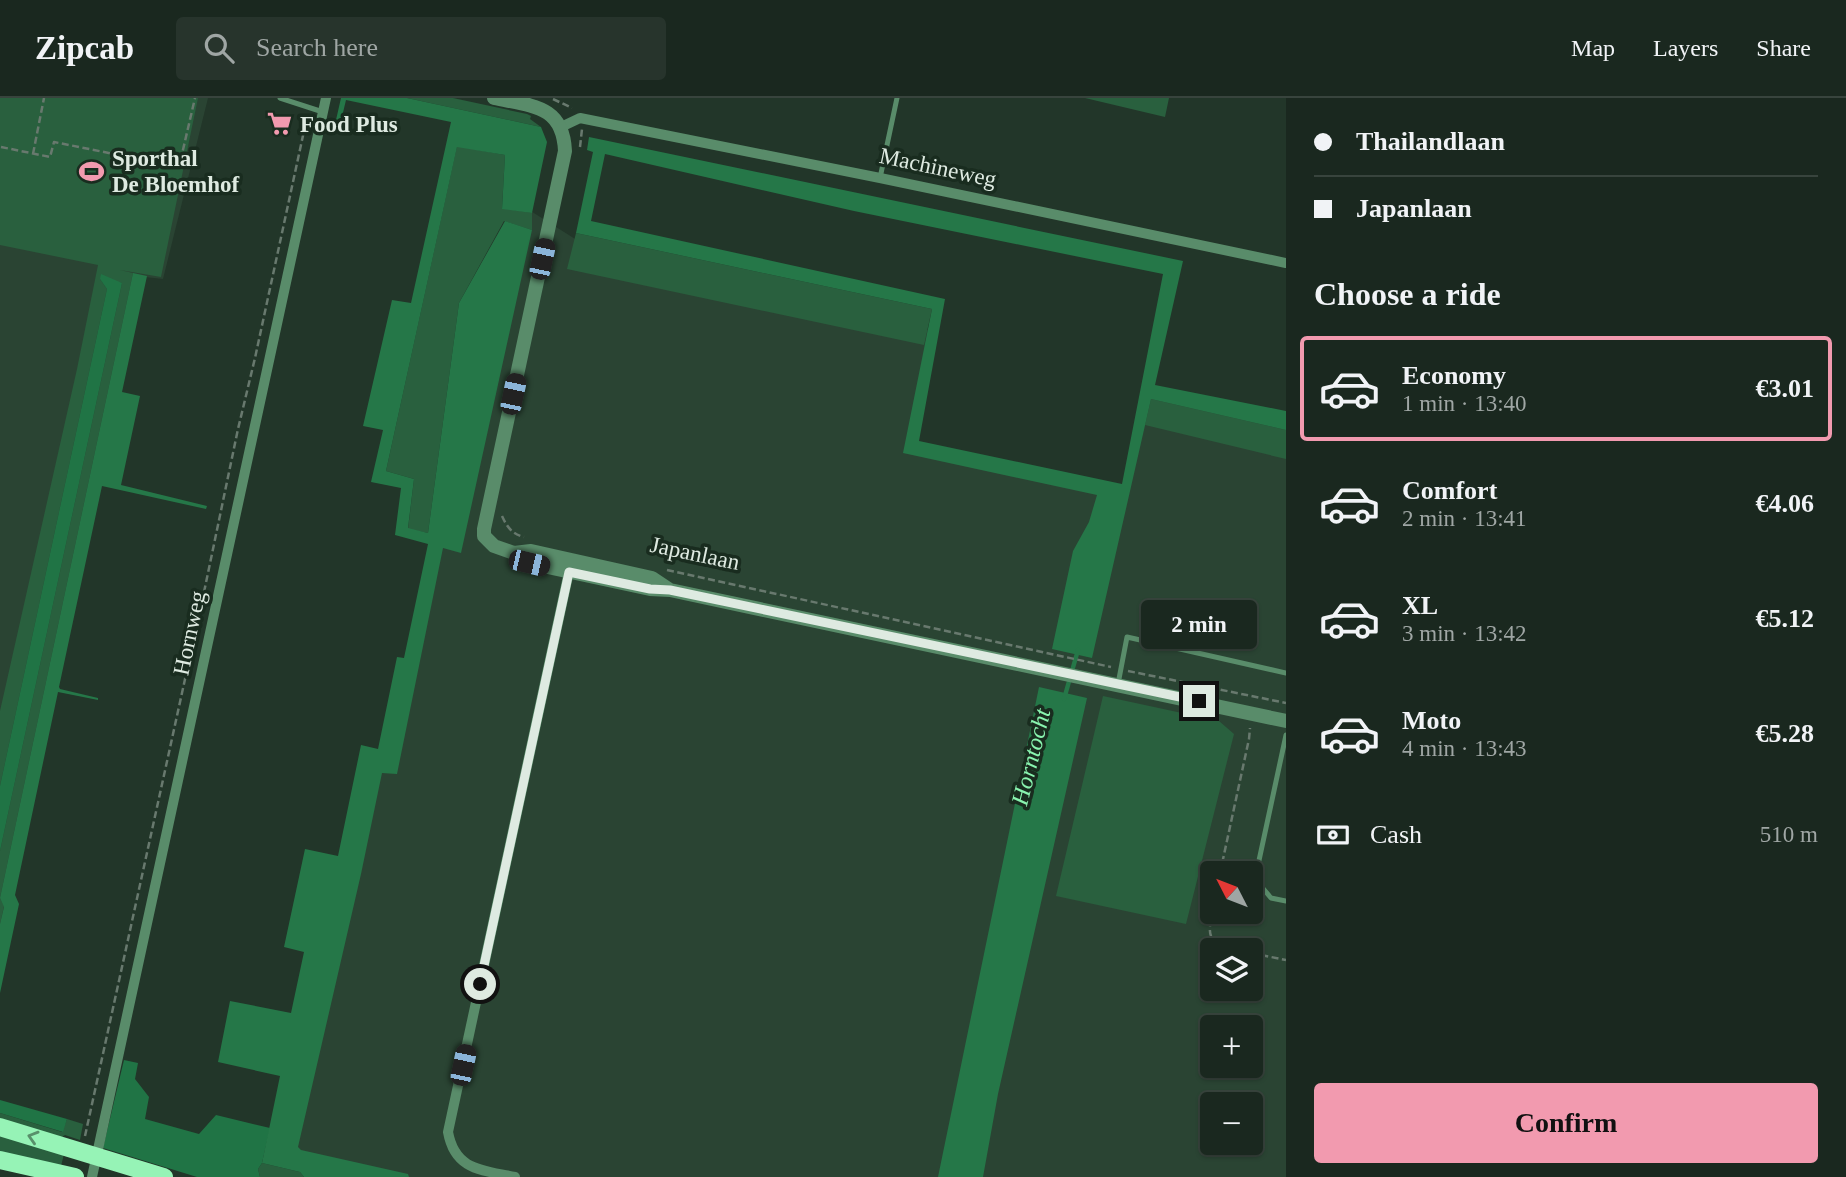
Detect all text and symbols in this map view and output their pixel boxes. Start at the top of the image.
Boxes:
search box [176,17,666,80]
icon: search [200,29,238,67]
text: Zipcab [35,30,134,66]
text: Search here [256,33,378,62]
text: Map [1571,35,1615,61]
text: Layers [1653,35,1718,61]
text: Share [1756,35,1811,61]
supermarket icon: Food Plus [266,110,294,138]
place label: Food Plus [300,112,398,137]
text: Thailandlaan [1356,127,1505,156]
street label: Machineweg [877,143,999,192]
place label: Sporthal De Bloemhof [112,146,239,197]
sports icon: Sporthal De Bloemhof [78,157,106,185]
text: Japanlaan [1356,194,1472,223]
car [528,236,557,282]
text: Choose a ride [1314,276,1501,312]
icon: car [1318,357,1381,420]
text: Economy [1402,361,1506,390]
car [499,371,528,417]
text: €3.01 [1756,374,1814,403]
text: 1 min · 13:40 [1402,391,1527,416]
icon: car [1318,472,1381,535]
text: Comfort [1402,476,1497,505]
text: €4.06 [1756,489,1814,518]
text: 2 min · 13:41 [1402,506,1527,531]
street label: Japanlaan [648,532,742,575]
car [507,548,552,578]
icon: car [1318,587,1381,650]
street label: Hornweg [168,588,211,678]
text: XL [1402,591,1438,620]
callout: 2 min [1141,600,1257,648]
text: €5.12 [1756,604,1814,633]
text: 2 min [1171,612,1227,637]
text: 3 min · 13:42 [1402,621,1527,646]
route end [1183,685,1215,717]
icon: car [1318,702,1381,765]
water label: Horntocht [1006,705,1056,809]
text: Moto [1402,706,1461,735]
text: €5.28 [1756,719,1814,748]
text: 4 min · 13:43 [1402,736,1527,761]
icon: cash [1314,816,1352,854]
text: Cash [1370,820,1422,849]
text: 510 m [1760,822,1818,847]
north arrow [1200,861,1264,924]
map controls [1200,861,1263,1155]
button: layers [1200,938,1263,1001]
route start [464,968,496,1000]
button: + [1200,1015,1263,1078]
car [449,1042,478,1088]
button: Confirm [1314,1083,1818,1163]
button: − [1200,1092,1263,1155]
one-way arrow [28,1131,40,1145]

